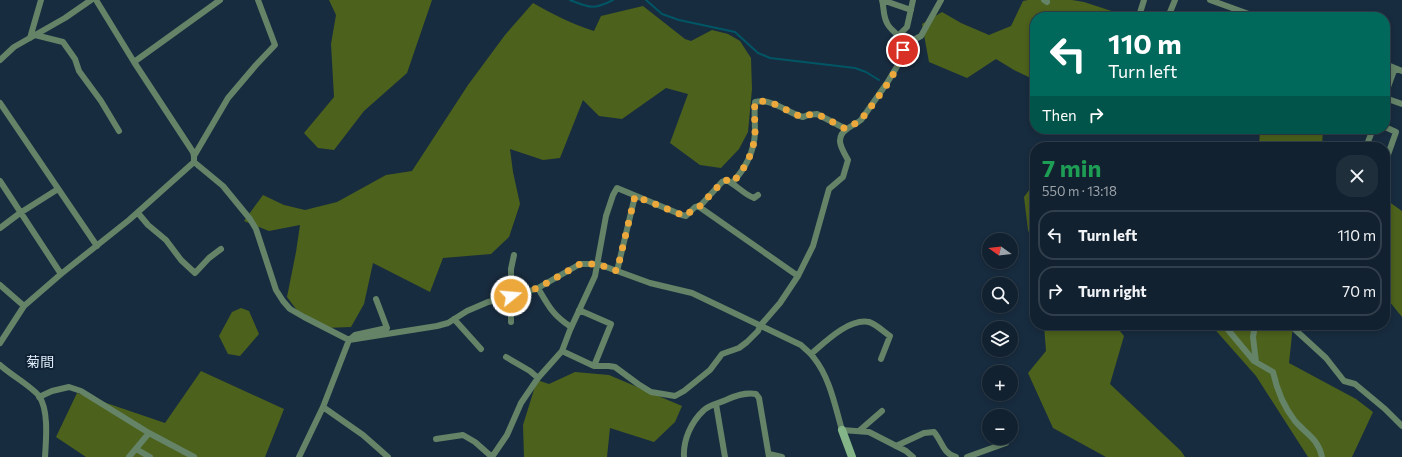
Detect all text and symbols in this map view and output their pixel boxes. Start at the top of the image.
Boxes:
text: 110 m [1108,26,1182,60]
icon: left [1042,28,1094,80]
pin [886,33,920,67]
icon: arrive [892,39,914,61]
text: Turn left [1108,60,1177,82]
icon: right [1085,104,1107,126]
text: Then [1042,106,1077,124]
text: 7 min [1042,153,1101,182]
button: close [1336,155,1378,197]
text: 550 m · 13:18 [1042,183,1117,199]
icon: left [1044,224,1066,246]
text: Turn left [1078,226,1137,244]
text: 110 m [1337,226,1376,244]
north arrow [982,233,1018,269]
map controls [982,233,1018,445]
position arrow [490,275,532,317]
button: search [982,277,1018,313]
icon: right [1044,280,1066,302]
text: Turn right [1078,282,1147,300]
text: 70 m [1342,282,1376,300]
button: layers [982,321,1018,357]
district label: 菊間 [26,353,54,370]
button: + [982,365,1018,401]
button: − [982,409,1018,445]

